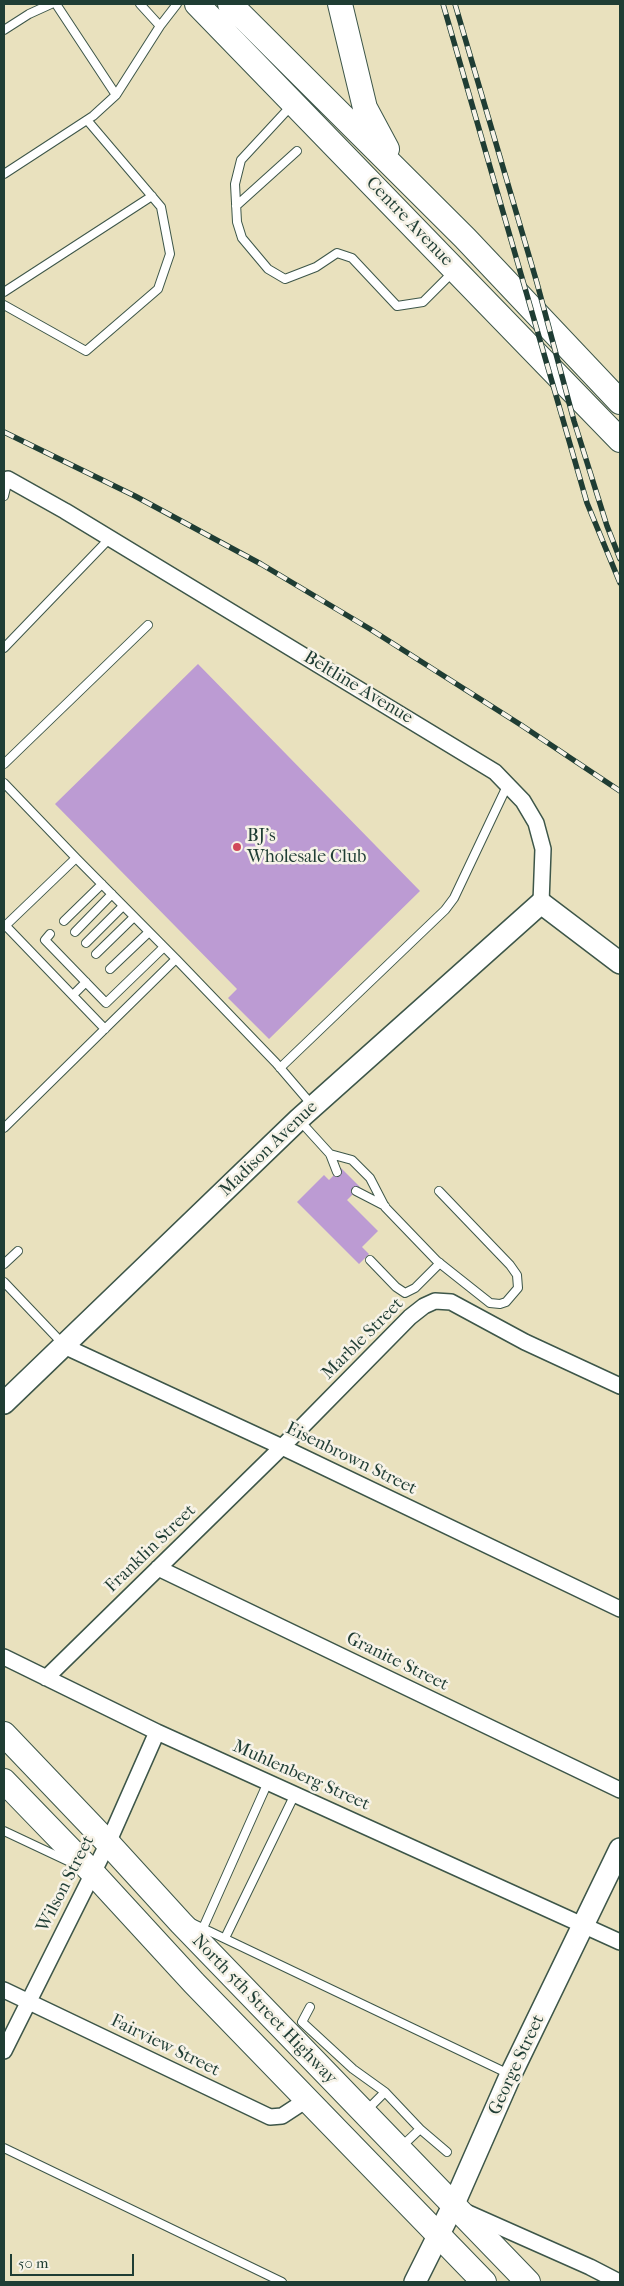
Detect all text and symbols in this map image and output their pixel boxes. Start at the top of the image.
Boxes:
street label: Centre Avenue [361,173,457,271]
street label: Beltline Avenue [300,647,416,729]
place label: BJ's Wholesale Club [247,826,366,869]
marker: BJ's Wholesale Club [231,841,243,853]
street label: Madison Avenue [215,1097,323,1201]
street label: Marble Street [318,1294,408,1384]
street label: Eisenbrown Street [282,1418,420,1500]
street label: Franklin Street [101,1500,201,1598]
street label: Granite Street [342,1628,452,1696]
street label: Muhlenberg Street [229,1736,373,1816]
street label: Wilson Street [32,1832,100,1936]
street label: North 5th Street Highway [187,1931,341,2089]
street label: Fairview Street [107,2010,223,2082]
street label: George Street [484,2011,550,2119]
scale bar [12,2244,136,2276]
text: 50 m [18,2254,48,2272]

